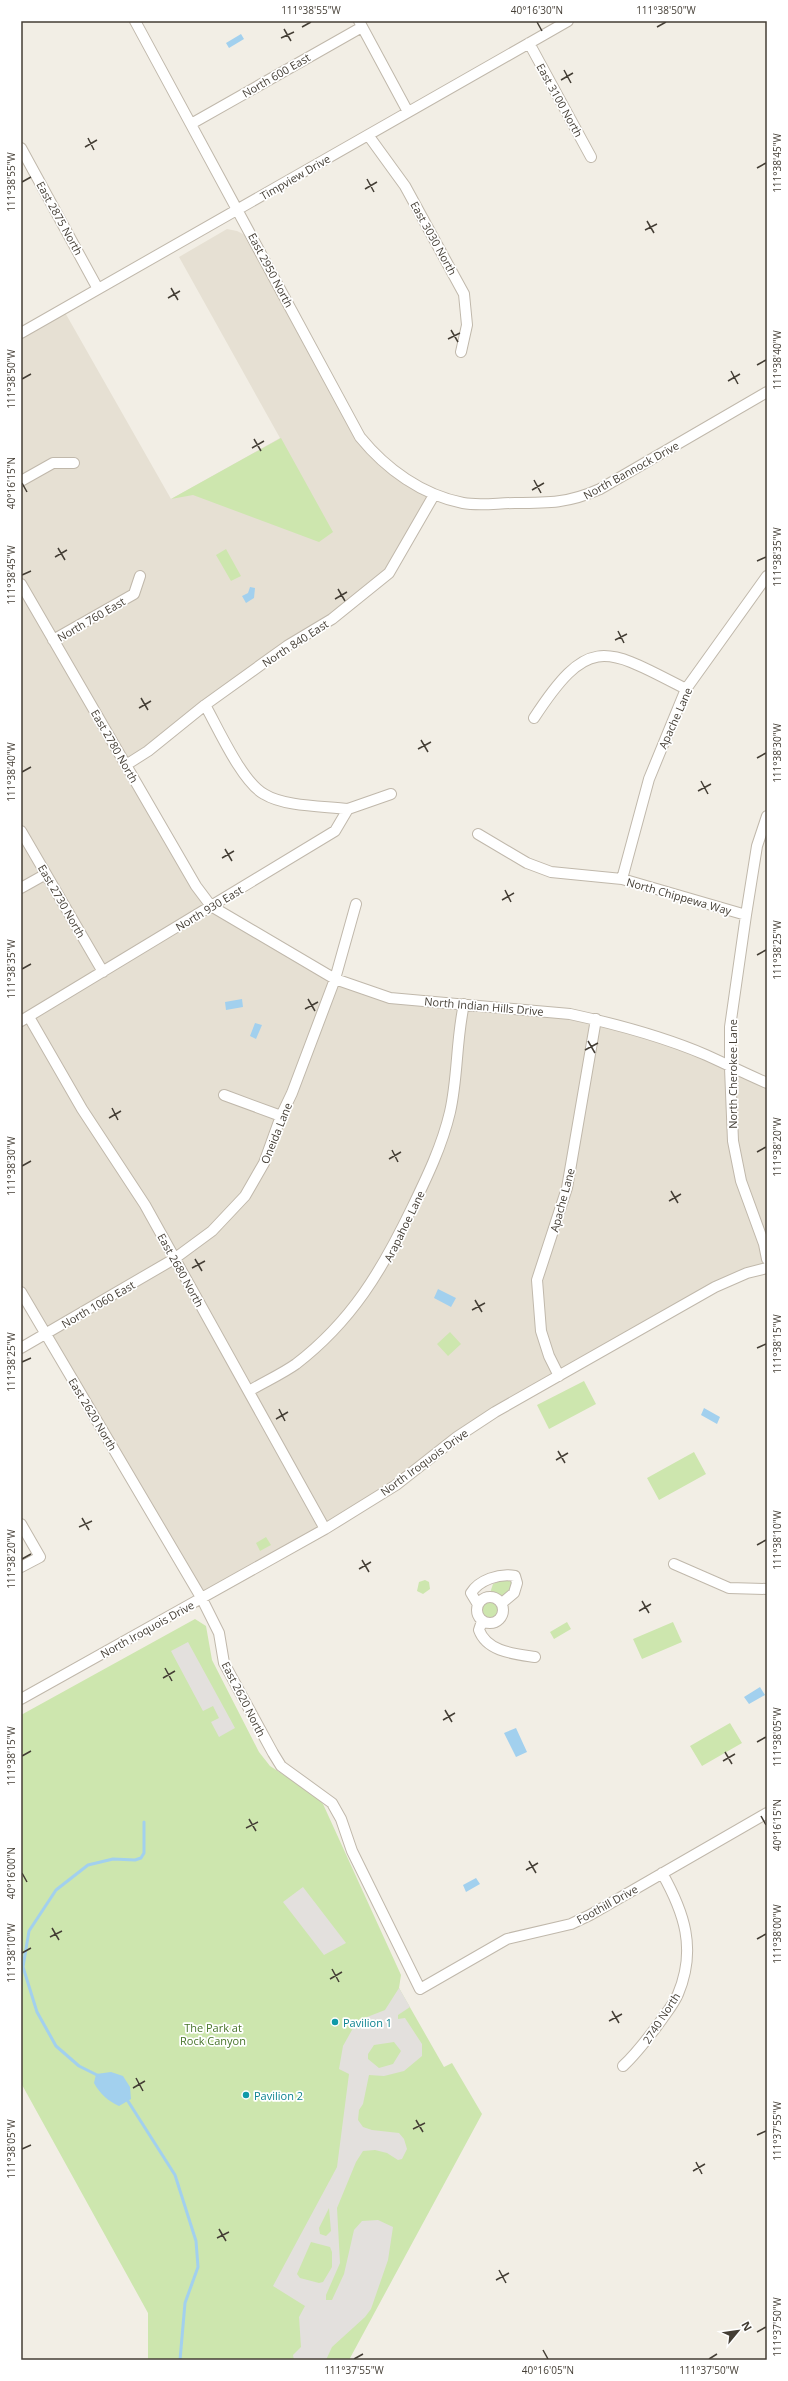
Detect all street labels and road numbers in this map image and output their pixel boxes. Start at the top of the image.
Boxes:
street label: North 600 East [239,49,313,101]
street label: East 3100 North [533,60,587,140]
street label: Timpview Drive [257,151,333,203]
street label: East 2875 North [33,178,87,258]
street label: East 3030 North [407,198,461,278]
street label: East 2950 North [245,230,297,310]
street label: North Bannock Drive [581,437,681,503]
street label: North 760 East [54,593,128,645]
street label: North 840 East [259,616,331,670]
street label: Apache Lane [655,685,695,751]
street label: East 2780 North [88,707,142,785]
street label: East 2730 North [35,862,89,940]
street label: North Chippewa Way [625,874,734,918]
street label: North 930 East [173,882,246,934]
street label: North Indian Hills Drive [424,993,544,1019]
street label: North Cherokee Lane [725,1019,740,1129]
street label: Oneida Lane [257,1100,295,1166]
street label: Apache Lane [546,1166,578,1234]
street label: Arapahoe Lane [380,1188,428,1264]
street label: East 2680 North [154,1230,208,1310]
street label: North 1060 East [59,1277,137,1331]
street label: East 2620 North [65,1375,121,1453]
street label: North Iroquois Drive [377,1425,471,1499]
street label: North Iroquois Drive [97,1597,197,1661]
street label: East 2620 North [219,1659,269,1739]
street label: Foothill Drive [574,1881,640,1927]
street label: 2740 North [639,1990,683,2046]

